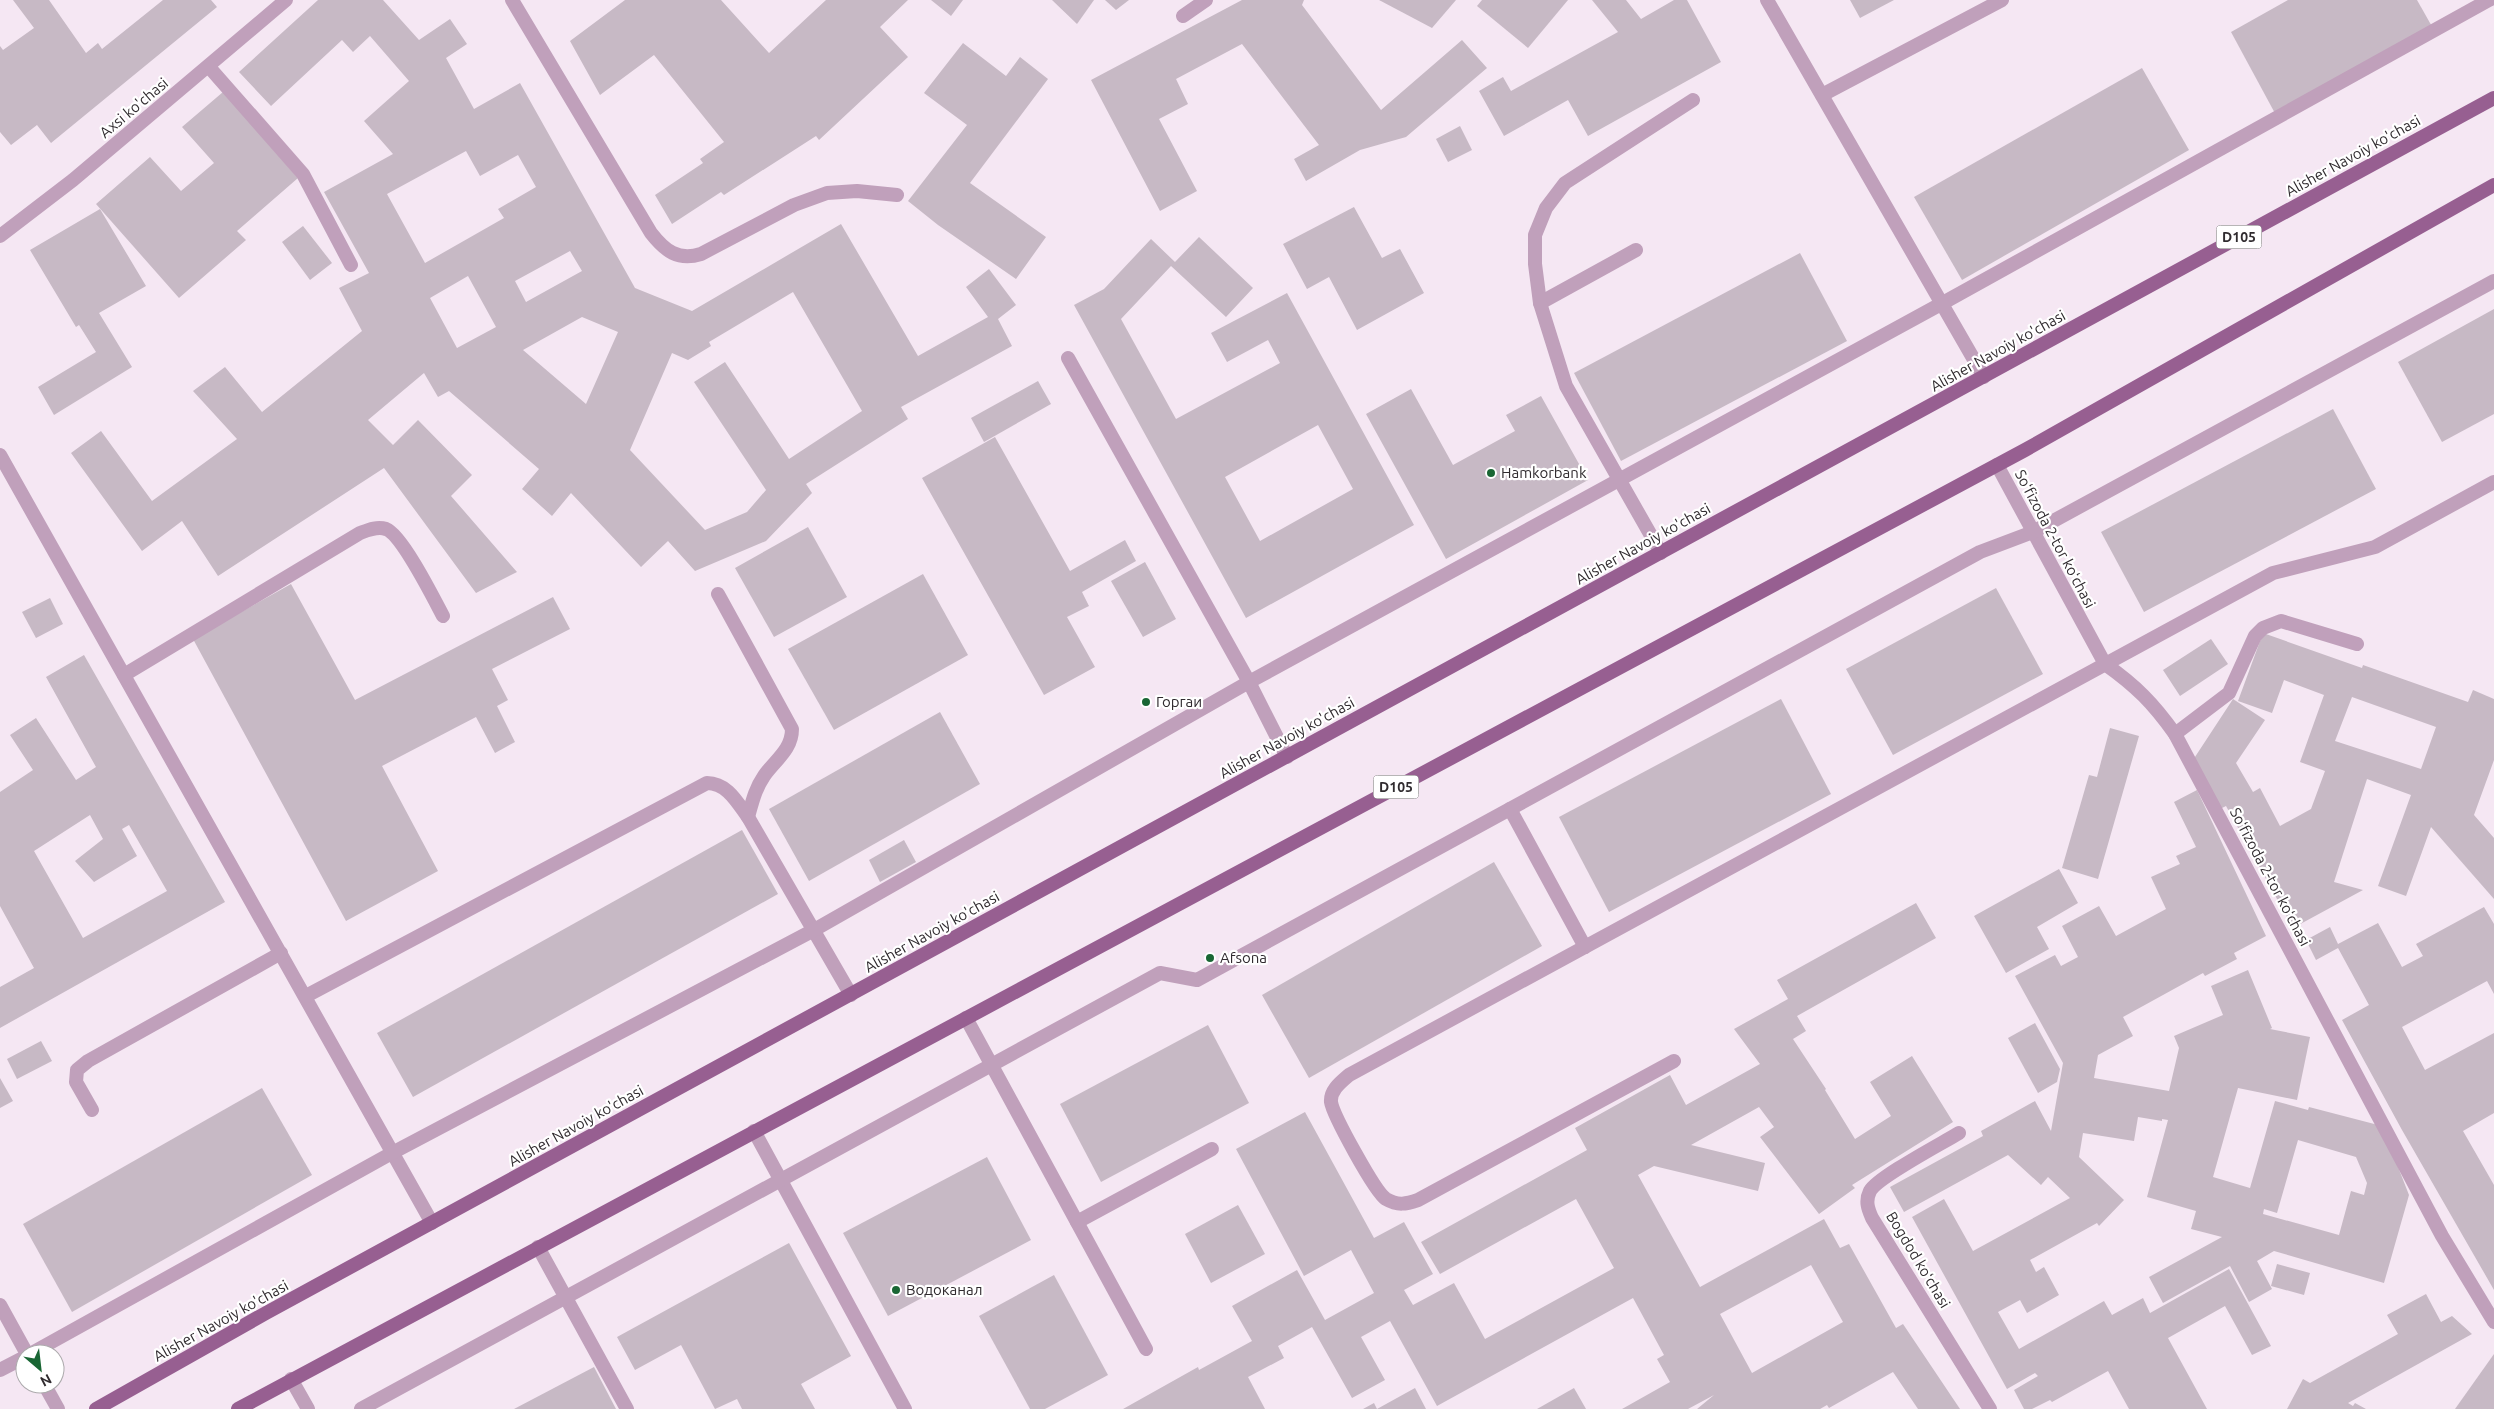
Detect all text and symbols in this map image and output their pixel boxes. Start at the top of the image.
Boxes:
street label: Axsi ko'chasi [96,74,171,141]
street label: Alisher Navoiy ko'chasi [2282,111,2423,200]
road number: D105 [2216,226,2262,248]
street label: Alisher Navoiy ko'chasi [1927,306,2068,395]
place label: Hamkorbank [1501,464,1587,481]
marker: Hamkorbank [1485,467,1497,479]
street label: Soʻfizoda 2-tor koʻchasi [2012,467,2099,611]
street label: Alisher Navoiy ko'chasi [1572,499,1713,588]
place label: Горгаи [1156,693,1202,710]
street label: Alisher Navoiy ko'chasi [1216,693,1357,782]
marker: Горгаи [1140,696,1152,708]
road number: D105 [1374,776,1418,799]
street label: Soʻfizoda 2-tor koʻchasi [2227,805,2314,949]
street label: Alisher Navoiy ko'chasi [861,887,1002,976]
place label: Afsona [1220,949,1267,966]
marker: Afsona [1204,952,1216,964]
street label: Alisher Navoiy ko'chasi [505,1081,646,1170]
street label: Bogdod koʻchasi [1883,1208,1954,1311]
street label: Alisher Navoiy ko'chasi [150,1276,291,1365]
place label: Водоканал [906,1281,983,1298]
marker: Водоканал [890,1284,902,1296]
north arrow [15,1344,65,1394]
text: N [38,1371,54,1390]

